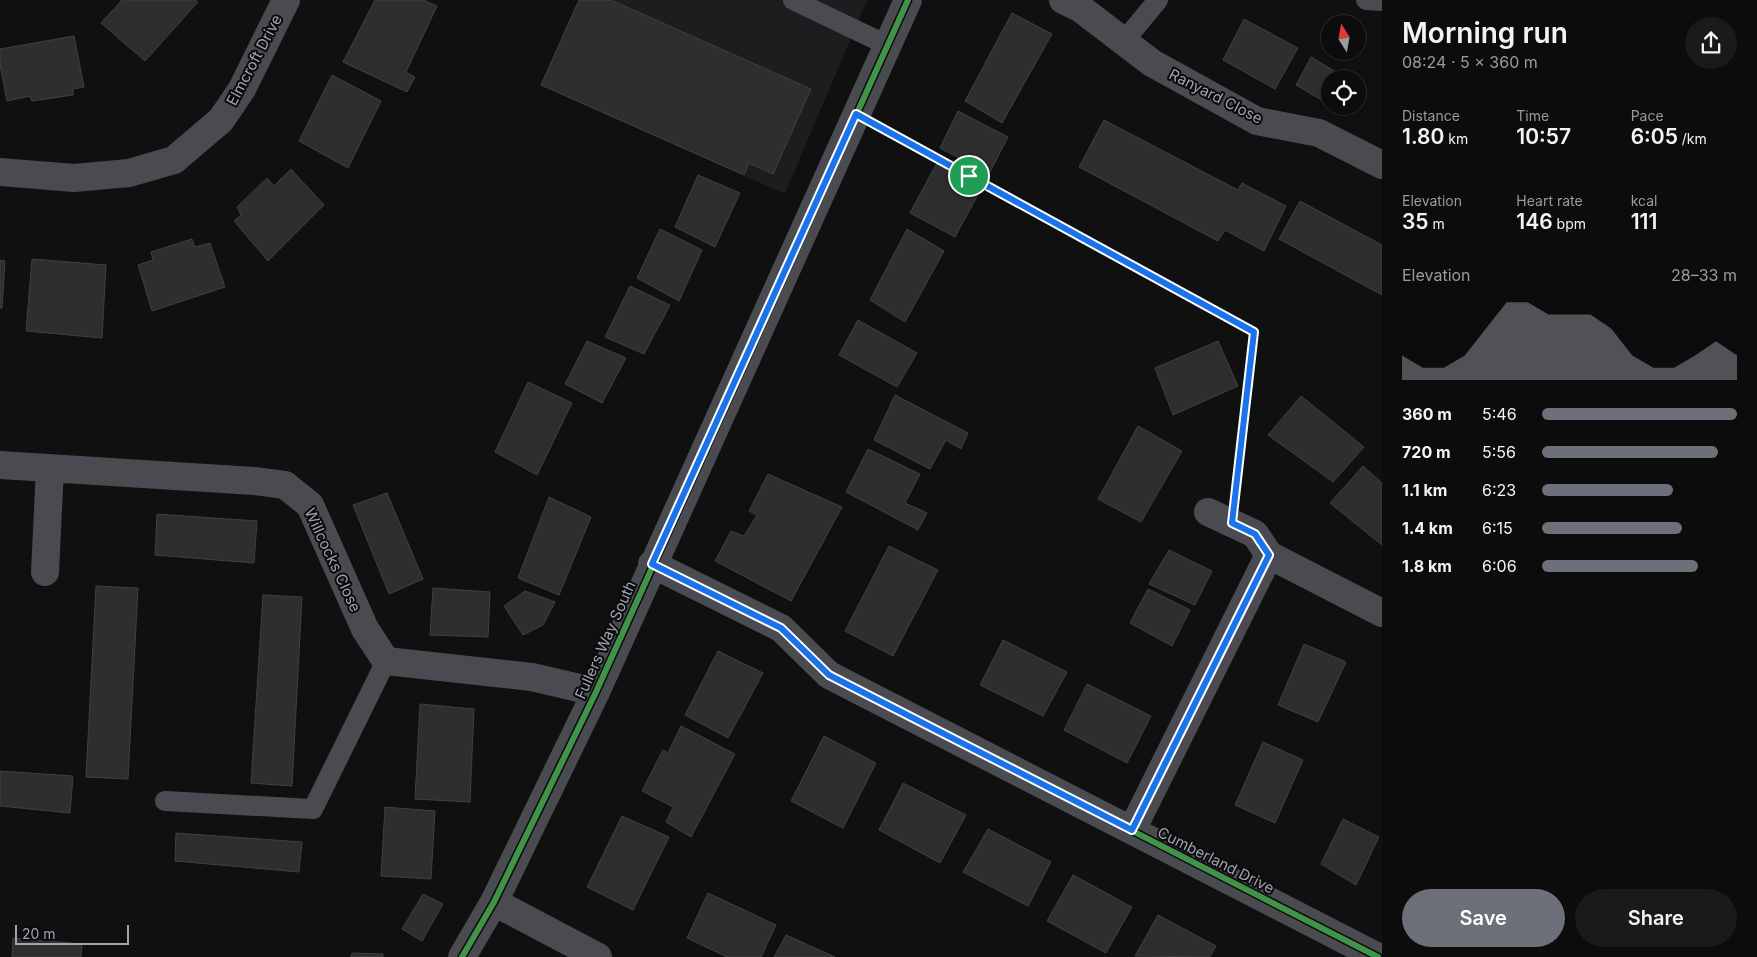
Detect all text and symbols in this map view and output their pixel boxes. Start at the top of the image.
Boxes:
street label: Elmcroft Drive [222,11,286,109]
north arrow [1321,15,1366,60]
map controls [1321,15,1366,115]
text: Morning run [1402,16,1568,50]
button: share [1685,17,1737,69]
text: 08:24 · 5 × 360 m [1402,52,1538,72]
street label: Ranyard Close [1166,64,1266,128]
button: locate [1321,70,1366,115]
text: Distance [1402,107,1460,124]
text: Time [1516,107,1549,124]
text: Pace [1631,107,1664,124]
text: 1.80 [1402,124,1444,149]
text: 10:57 [1516,124,1571,149]
text: 6:05 [1631,124,1678,149]
text: km [1444,130,1468,147]
text: /km [1678,130,1707,147]
pin [948,155,990,197]
icon: arrive [955,162,983,190]
text: Elevation [1402,192,1462,209]
text: Heart rate [1516,192,1583,209]
text: kcal [1631,192,1657,209]
text: 35 [1402,209,1429,234]
text: 146 [1516,209,1553,234]
text: 111 [1631,209,1657,234]
text: m [1429,215,1445,232]
text: bpm [1553,215,1586,232]
text: Elevation [1402,265,1471,285]
text: 28–33 m [1671,265,1737,285]
text: 360 m [1402,404,1452,424]
text: 5:46 [1482,404,1517,424]
text: 720 m [1402,442,1451,462]
text: 5:56 [1482,442,1516,462]
text: 1.1 km [1402,480,1447,500]
text: 6:23 [1482,480,1516,500]
street label: Willcocks Close [301,505,365,615]
text: 1.4 km [1402,518,1453,538]
text: 6:15 [1482,518,1513,538]
text: 1.8 km [1402,556,1452,576]
text: 6:06 [1482,556,1517,576]
street label: Fullers Way South [570,578,640,702]
street label: Cumberland Drive [1155,822,1277,898]
button: Save [1402,889,1565,947]
button: Share [1575,889,1737,947]
scale bar [15,922,129,945]
text: 20 m [22,925,56,942]

